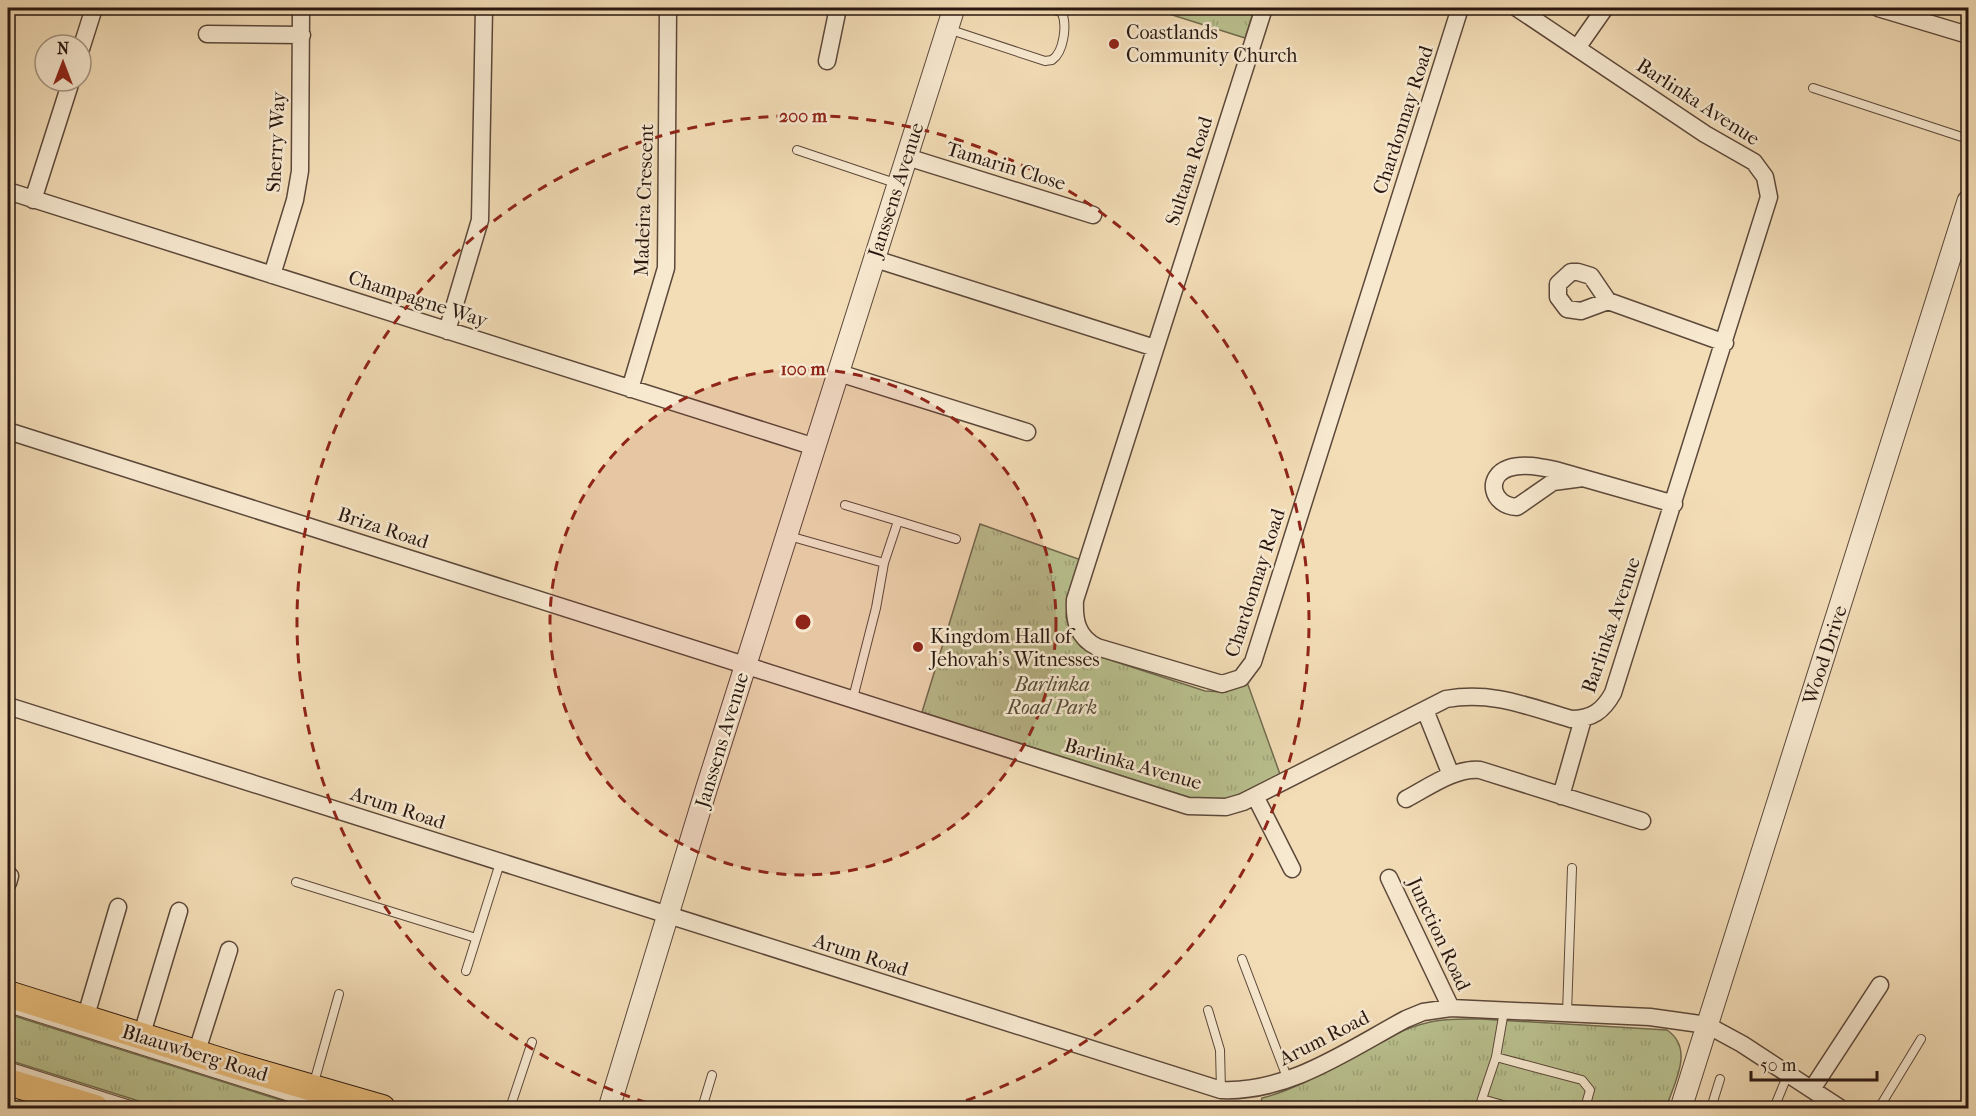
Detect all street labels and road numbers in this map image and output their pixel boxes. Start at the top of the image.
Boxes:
street label: Chardonnay Road [1368,42,1438,197]
street label: Barlinka Avenue [1632,54,1764,150]
street label: Sherry Way [262,90,290,193]
street label: Sultana Road [1161,113,1218,228]
street label: Janssens Avenue [863,120,929,262]
street label: Madeira Crescent [630,123,658,277]
street label: Tamarin Close [944,137,1069,195]
street label: Champagne Way [345,266,492,333]
street label: Briza Road [335,502,432,554]
street label: Chardonnay Road [1220,505,1290,660]
street label: Barlinka Avenue [1577,554,1645,696]
street label: Wood Drive [1798,603,1852,708]
street label: Janssens Avenue [690,669,754,812]
street label: Barlinka Avenue [1062,733,1205,795]
street label: Arum Road [347,782,449,834]
street label: Junction Road [1402,872,1476,995]
street label: Arum Road [810,929,912,981]
street label: Arum Road [1274,1005,1374,1071]
street label: Blaauwberg Road [119,1020,272,1086]

